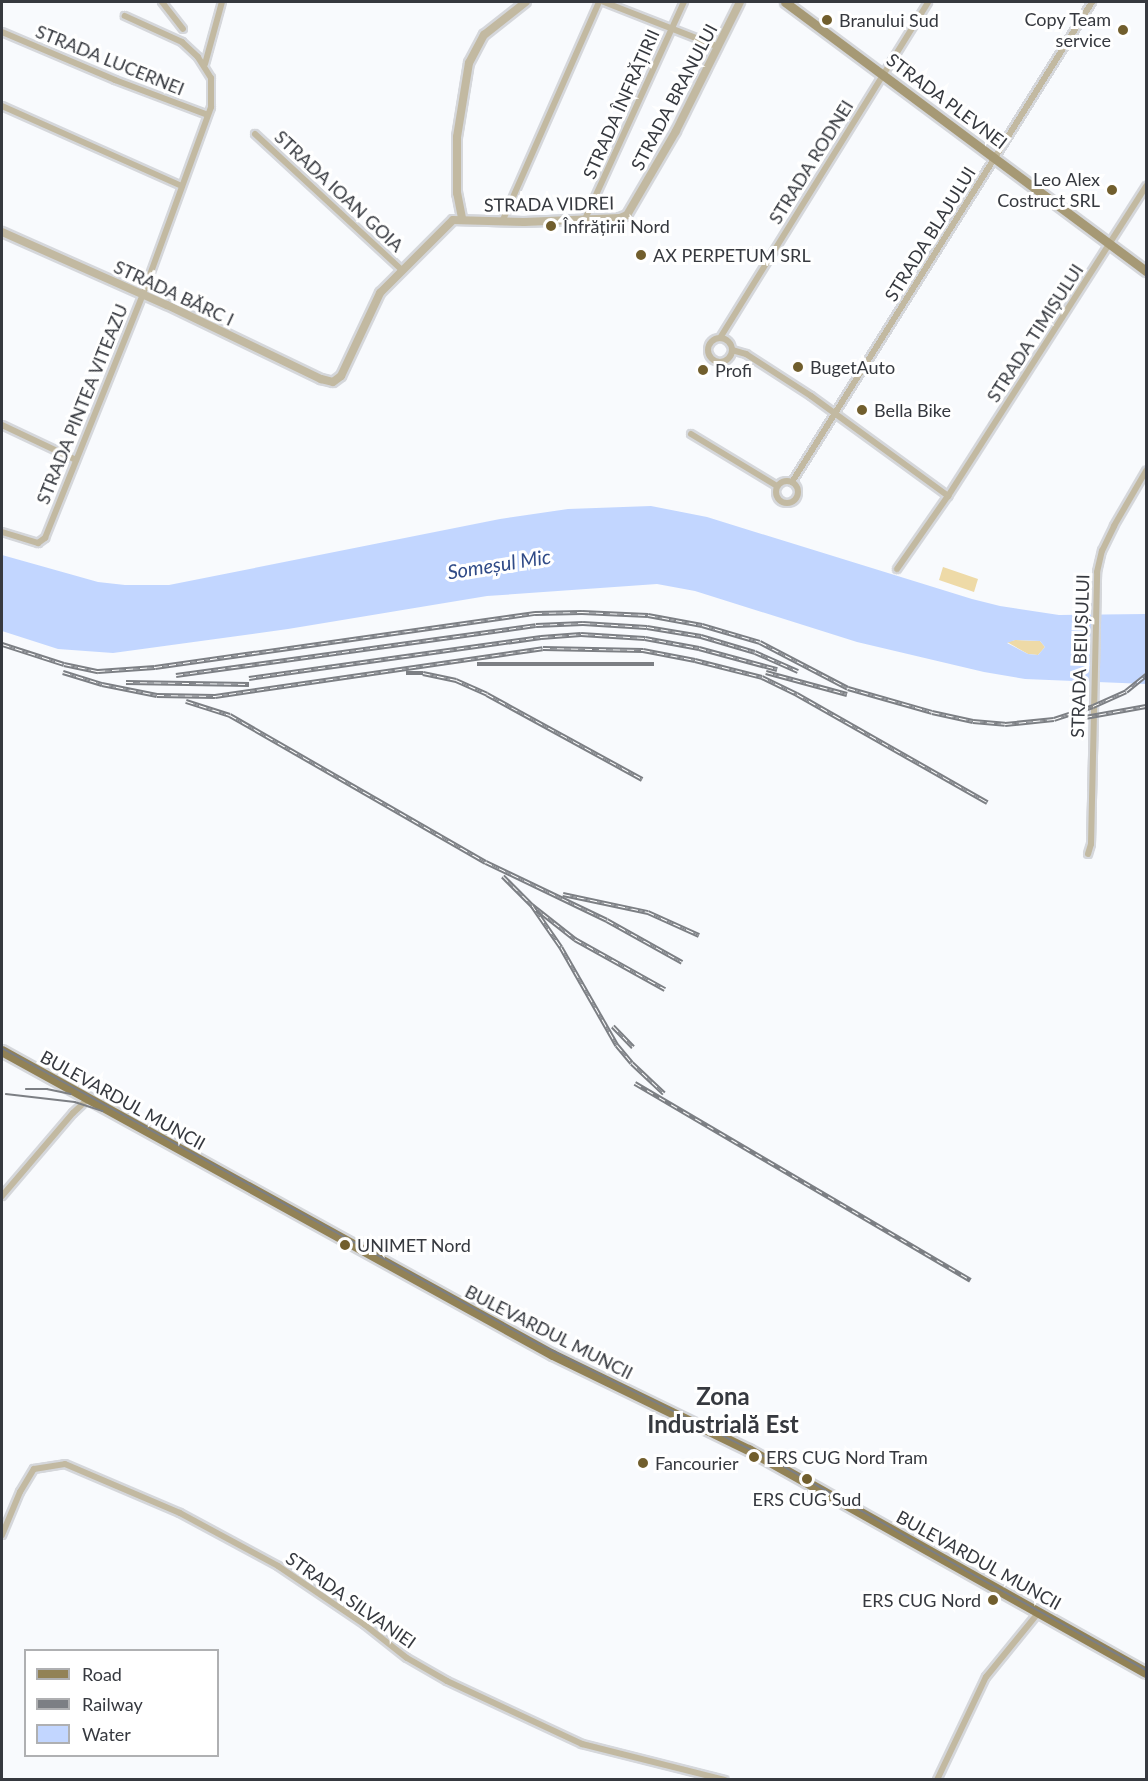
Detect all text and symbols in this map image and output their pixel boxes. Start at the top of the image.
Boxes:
place label: Branului Sud [839,9,939,31]
place label: Copy Team service [1024,9,1111,52]
marker: Branului Sud [820,13,834,27]
street label: STRADA LUCERNEI [32,20,188,100]
street label: STRADA BRANULUI [626,20,722,174]
marker: Copy Team service [1116,23,1130,37]
street label: STRADA ÎNFRĂȚIRII [578,26,664,182]
street label: STRADA PLEVNEI [882,49,1012,153]
street label: STRADA RODNEI [764,96,858,228]
street label: STRADA IOAN GOIA [270,126,408,256]
street label: STRADA BLAJULUI [880,163,980,305]
place label: Leo Alex Costruct SRL [997,169,1100,212]
marker: Leo Alex Costruct SRL [1105,183,1119,197]
street label: STRADA VIDREI [483,192,615,216]
place label: Înfrățirii Nord [563,215,670,237]
marker: Înfrățirii Nord [544,219,558,233]
place label: AX PERPETUM SRL [653,244,811,266]
marker: AX PERPETUM SRL [634,248,648,262]
street label: STRADA BĂRC I [110,256,238,330]
street label: STRADA TIMIȘULUI [982,259,1088,407]
street label: STRADA PINTEA VITEAZU [32,300,132,508]
place label: BugetAuto [810,356,895,378]
place label: Profi [715,359,752,381]
marker: BugetAuto [791,360,805,374]
marker: Profi [696,363,710,377]
place label: Bella Bike [874,399,951,421]
marker: Bella Bike [855,403,869,417]
water label: Someșul Mic [446,544,552,584]
street label: STRADA BEIUȘULUI [1066,573,1094,739]
street label: BULEVARDUL MUNCII [37,1046,209,1154]
place label: UNIMET Nord [357,1234,471,1256]
marker: UNIMET Nord [338,1238,352,1252]
street label: BULEVARDUL MUNCII [461,1280,637,1384]
district label: Zona Industrială Est [647,1382,799,1438]
place label: ERS CUG Nord Tram [766,1446,928,1468]
marker: ERS CUG Nord Tram [747,1450,761,1464]
place label: Fancourier [655,1452,738,1474]
marker: Fancourier [636,1456,650,1470]
marker: ERS CUG Sud [800,1472,814,1486]
place label: ERS CUG Sud [753,1488,861,1510]
street label: BULEVARDUL MUNCII [893,1506,1065,1614]
street label: STRADA SILVANIEI [282,1547,420,1653]
place label: ERS CUG Nord [862,1589,981,1611]
marker: ERS CUG Nord [986,1593,1000,1607]
legend [24,1649,219,1757]
text: Road [82,1663,122,1685]
text: Railway [82,1693,143,1715]
text: Water [82,1723,131,1745]

